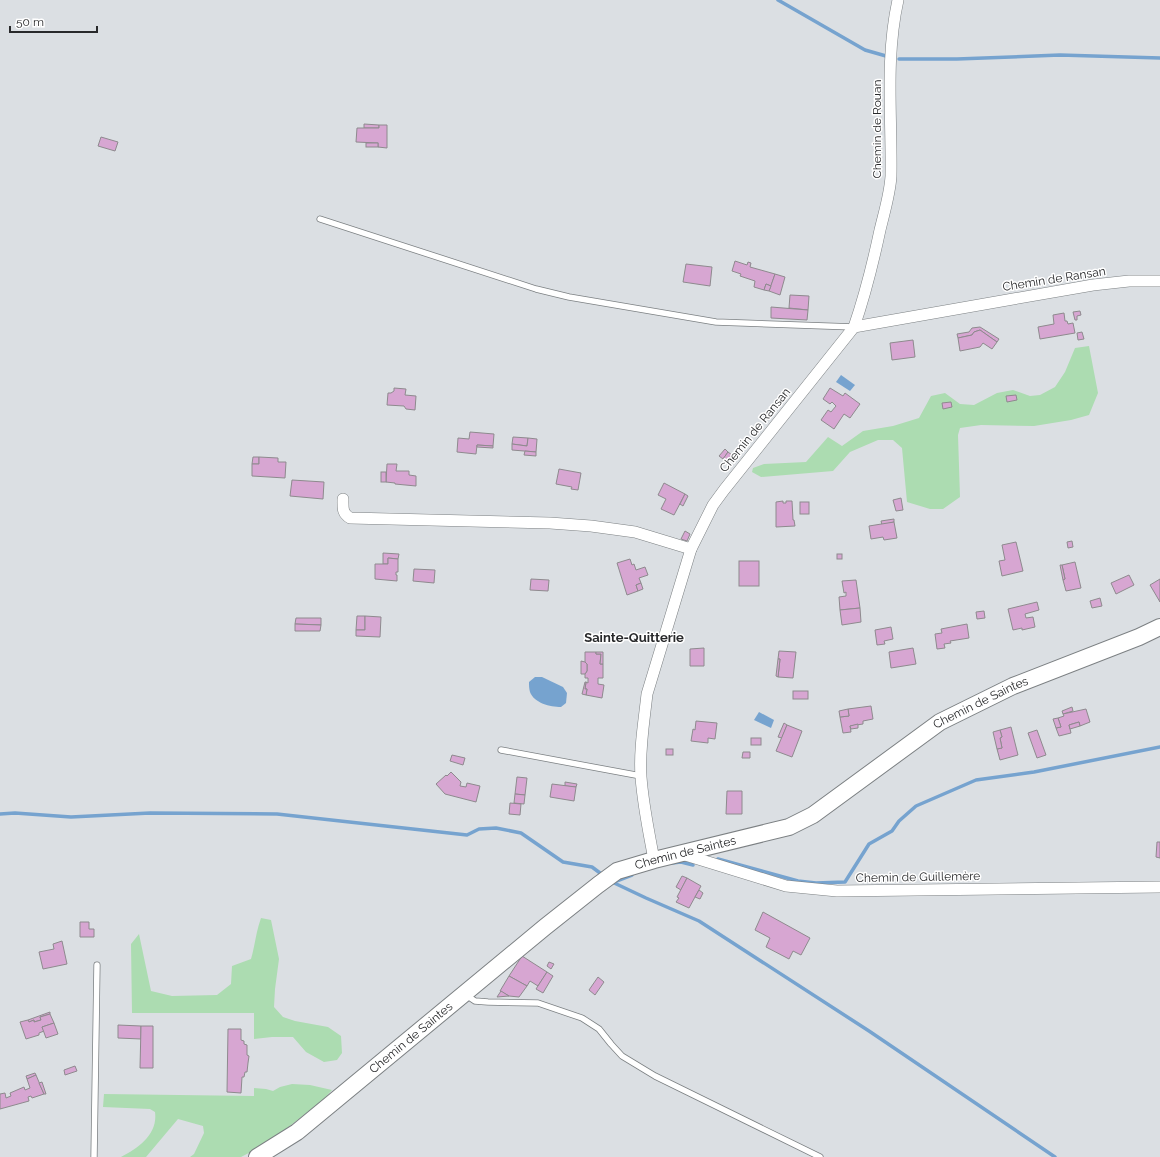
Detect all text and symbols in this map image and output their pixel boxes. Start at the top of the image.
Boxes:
scale bar [10,8,97,34]
text: 50 m [16,15,44,29]
street label: Chemin de Rouan [870,80,884,178]
street label: Chemin de Ransan [1001,264,1107,294]
street label: Chemin de Ransan [717,385,793,475]
district label: Sainte-Quitterie [584,630,684,645]
street label: Chemin de Saintes [930,674,1030,732]
street label: Chemin de Saintes [633,833,738,872]
street label: Chemin de Guillemère [856,869,980,885]
street label: Chemin de Saintes [366,999,456,1076]

